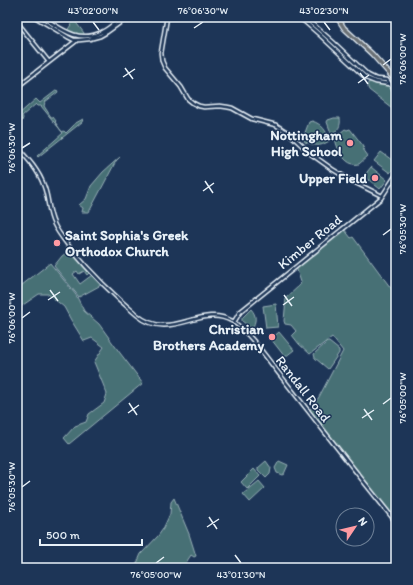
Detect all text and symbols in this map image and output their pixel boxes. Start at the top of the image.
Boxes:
text: 43°02'00"N [68,4,118,17]
text: 76°06'30"W [178,4,229,17]
text: 43°02'30"N [299,4,349,17]
text: 76°06'00"W [396,33,409,85]
text: 76°06'30"W [5,122,18,173]
place label: Nottingham High School [270,127,343,160]
marker: Nottingham High School [345,138,355,148]
place label: Upper Field [299,170,367,187]
marker: Upper Field [370,173,380,183]
text: 76°05'30"W [396,203,409,254]
street label: Kimber Road [275,211,346,273]
place label: Saint Sophia's Greek Orthodox Church [65,227,189,260]
marker: Saint Sophia's Greek Orthodox Church [52,238,62,248]
text: 76°06'00"W [5,292,18,344]
place label: Christian Brothers Academy [153,321,265,354]
marker: Christian Brothers Academy [267,332,277,342]
street label: Randall Road [272,352,334,426]
text: 76°05'00"W [396,372,409,424]
text: 76°05'30"W [5,461,18,512]
north arrow [335,507,375,547]
text: N [355,515,370,528]
scale bar [40,521,142,547]
text: 500 m [46,528,80,542]
text: 76°05'00"W [131,568,182,581]
text: 43°01'30"N [216,568,266,581]

